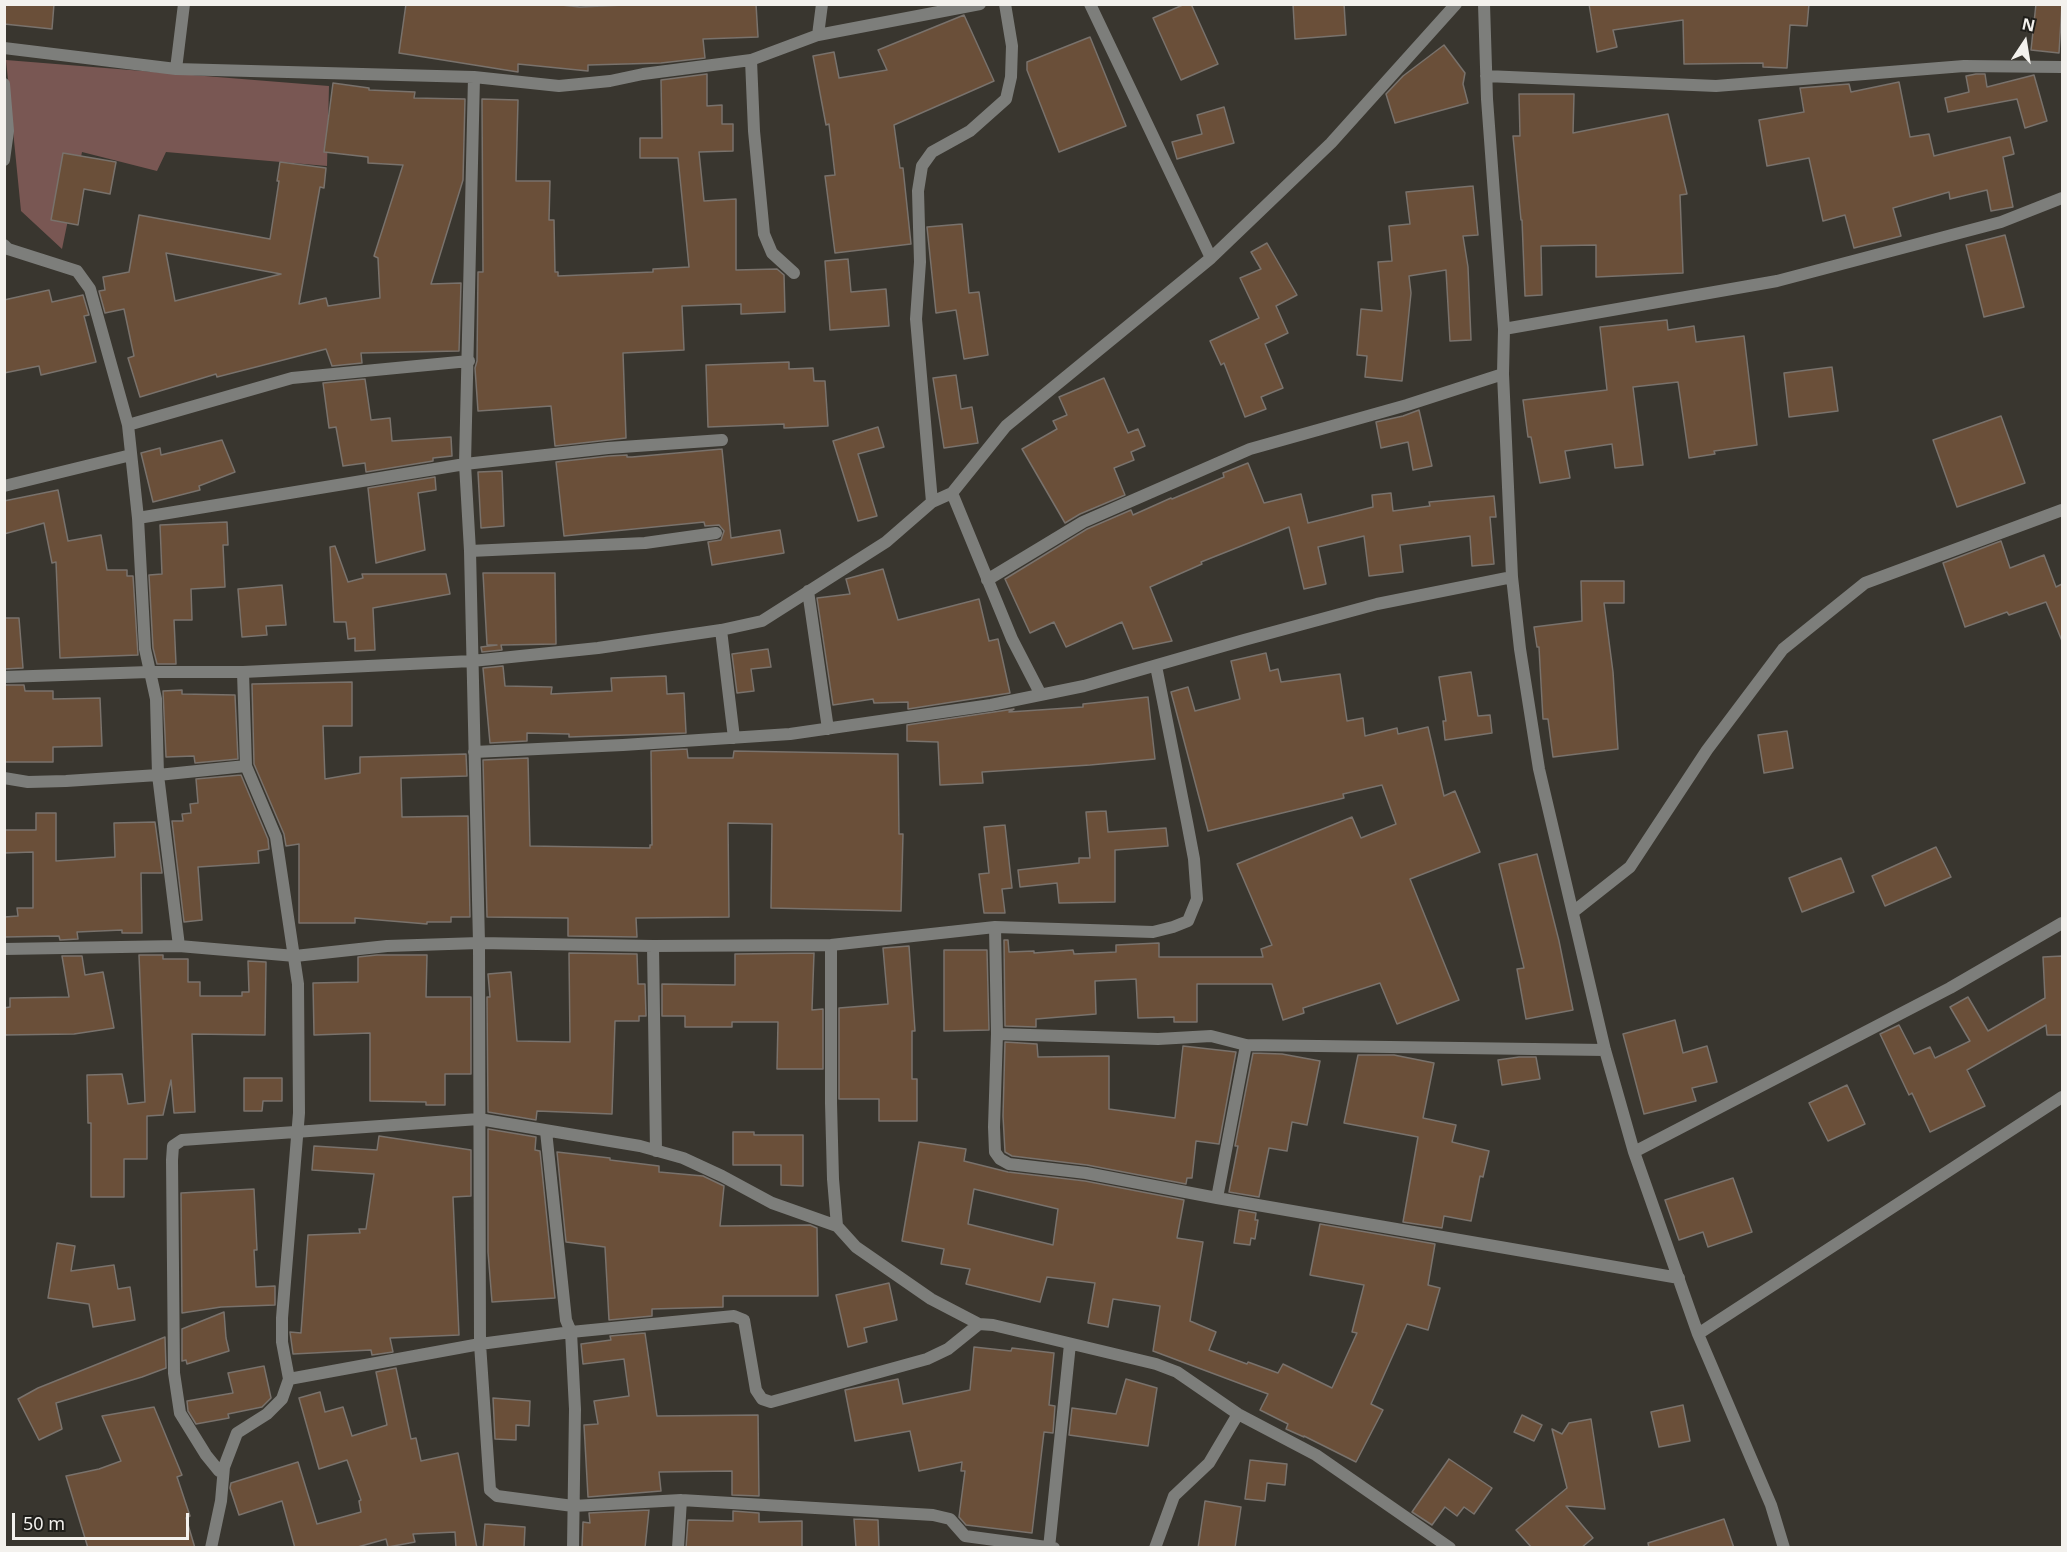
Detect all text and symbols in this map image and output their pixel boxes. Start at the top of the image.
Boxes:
north arrow [1995,12,2055,72]
text: N [2020,12,2037,37]
scale bar [15,1501,192,1539]
text: 50 m [23,1511,65,1535]

